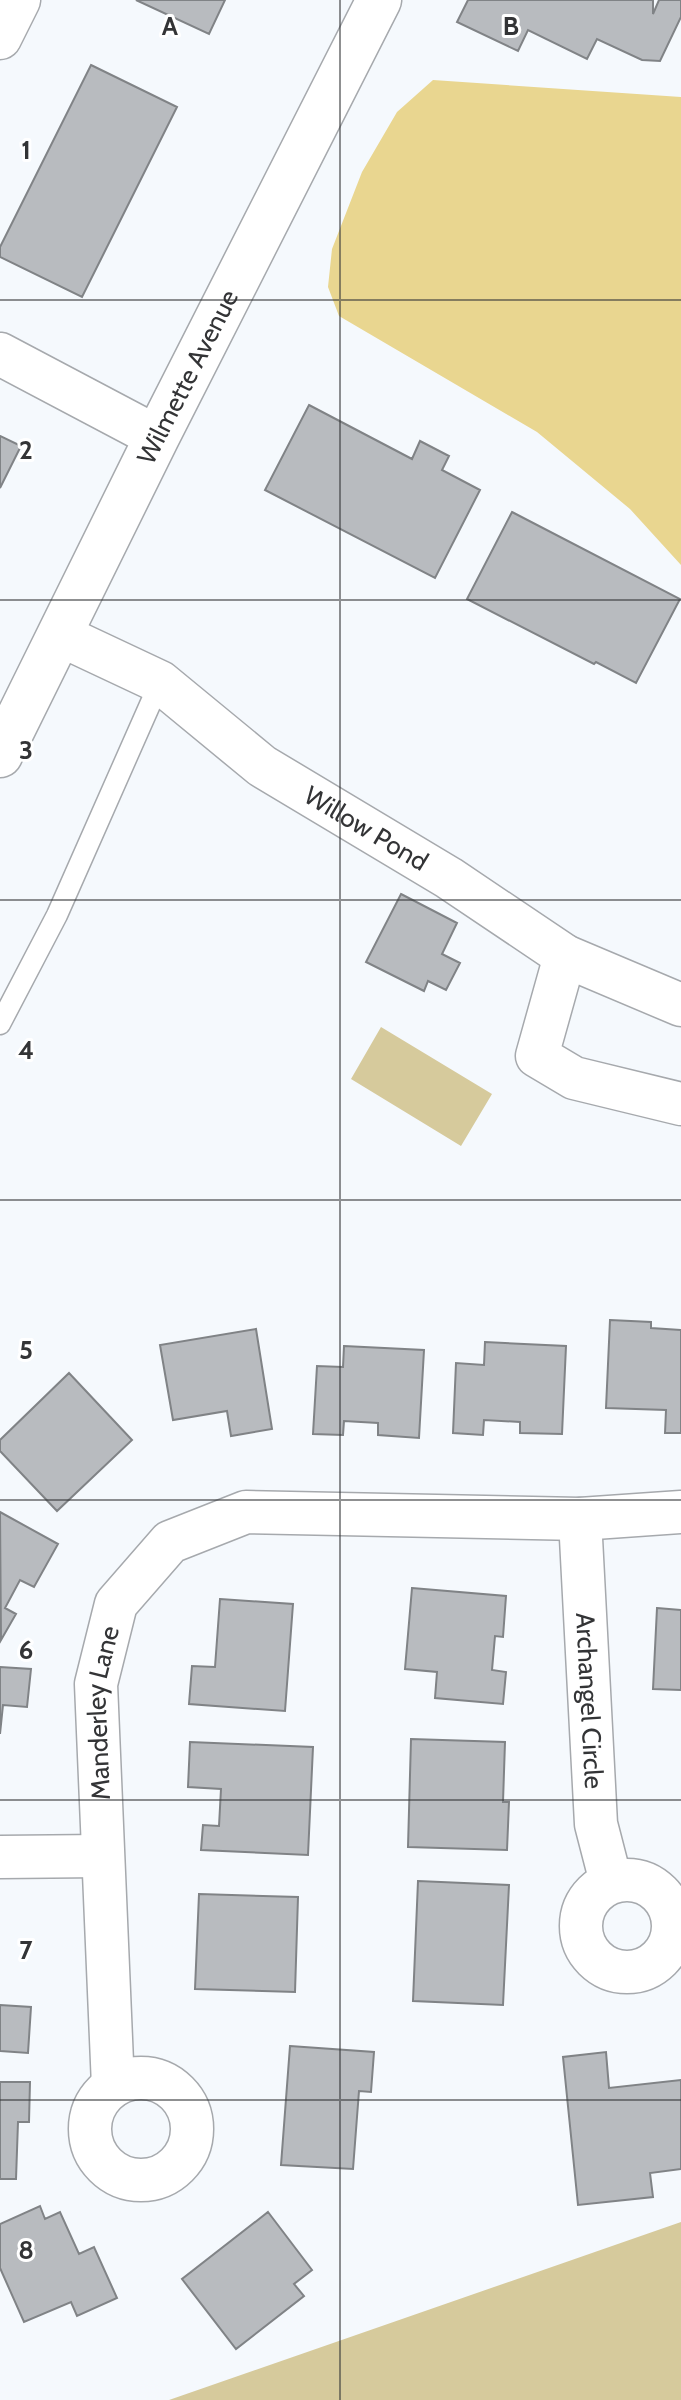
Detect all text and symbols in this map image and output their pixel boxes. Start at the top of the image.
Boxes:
text: A [162,10,179,42]
text: B [503,10,519,42]
text: 1 [21,134,31,166]
street label: Wilmette Avenue [130,284,245,469]
text: 2 [19,434,33,466]
text: 3 [19,734,33,766]
street label: Willow Pond [298,779,434,878]
text: 4 [18,1034,34,1066]
text: 5 [19,1334,33,1366]
street label: Archangel Circle [569,1612,610,1790]
street label: Manderley Lane [80,1622,126,1801]
text: 6 [19,1634,33,1666]
text: 7 [19,1934,33,1966]
text: 8 [18,2234,34,2266]

